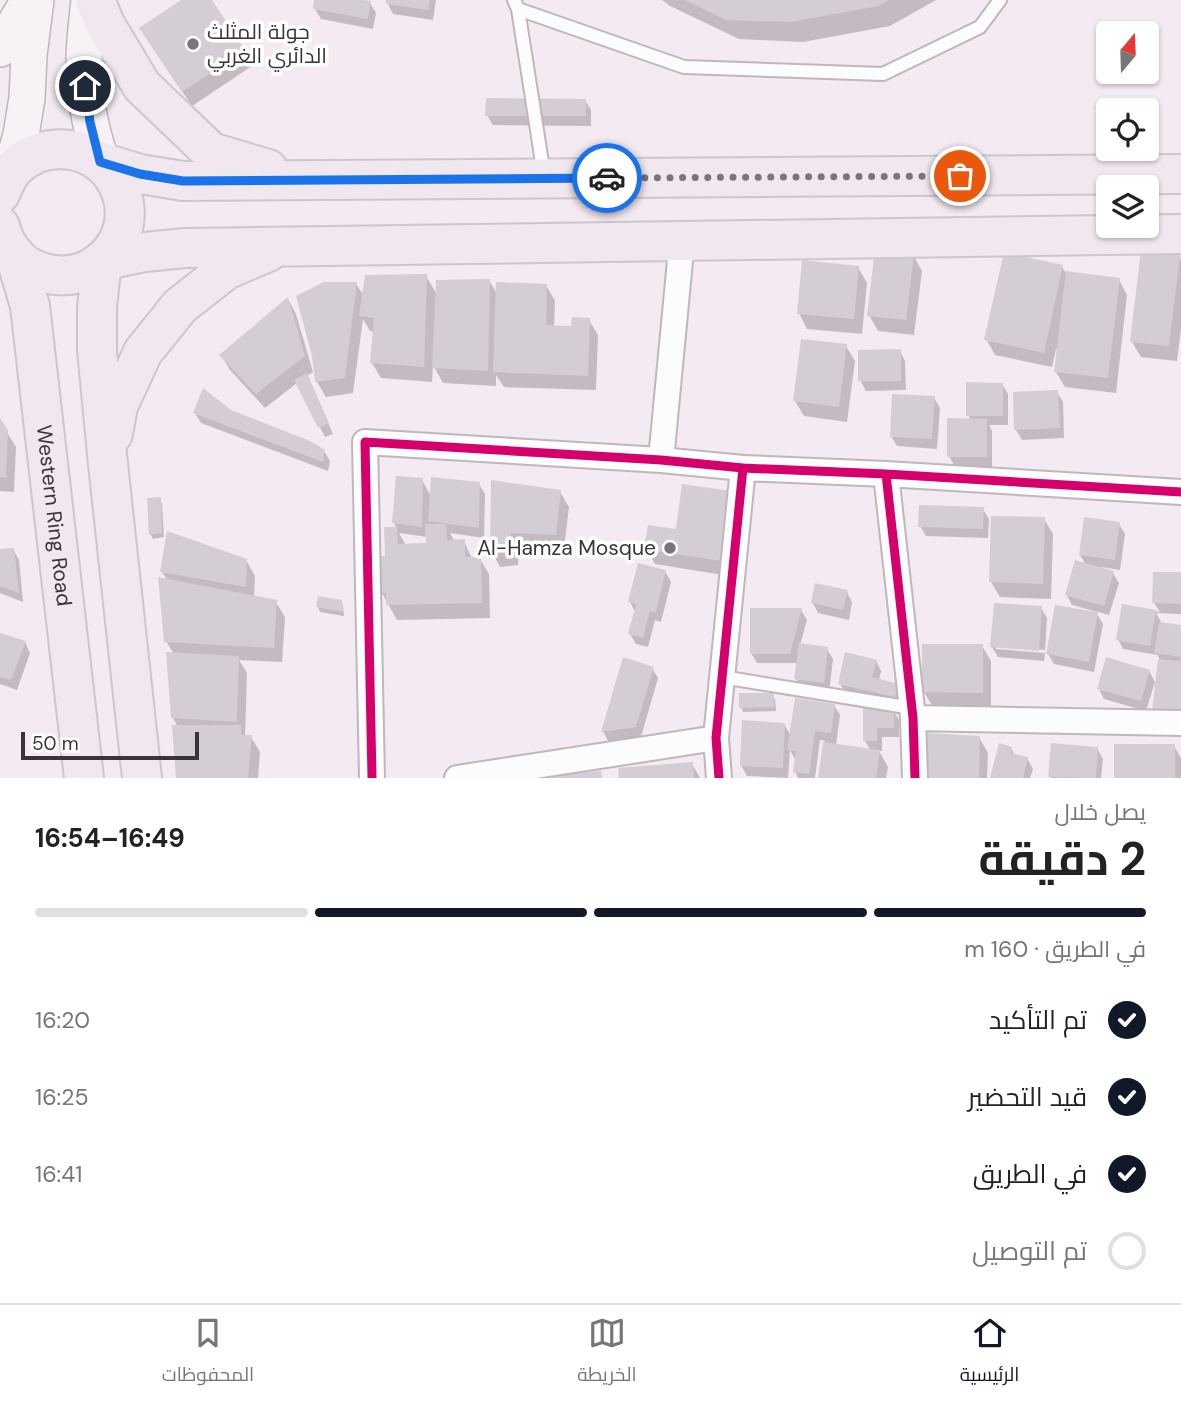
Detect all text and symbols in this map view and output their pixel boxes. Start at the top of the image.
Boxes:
place label: جولة المثلث الدائري الغربي [207,18,327,72]
north arrow [1096,21,1158,84]
map controls [1096,21,1159,238]
marker: جولة المثلث الدائري الغربي [185,36,201,52]
pin [55,56,115,116]
icon: home [66,67,104,105]
button: locate [1096,98,1159,161]
courier [572,143,642,213]
pin [930,146,990,206]
icon: bag [941,157,979,195]
icon: car [588,159,626,197]
button: layers [1096,175,1159,238]
street label: Western Ring Road [30,423,78,608]
place label: Al-Hamza Mosque [477,534,656,562]
marker: Al-Hamza Mosque [662,540,678,556]
scale bar [21,729,200,761]
text: 50 m [32,731,79,756]
text: يصل خلال [1055,797,1146,827]
text: 16:49–16:54 [35,821,185,855]
text: 2 دقيقة [979,829,1146,889]
text: في الطريق · 160 m [964,934,1146,964]
icon: check [1108,1001,1146,1039]
text: تم التأكيد [989,1003,1087,1037]
text: 16:20 [35,1005,90,1035]
icon: check [1108,1078,1146,1116]
text: قيد التحضير [968,1080,1087,1114]
text: 16:25 [35,1082,89,1112]
icon: check [1108,1155,1146,1193]
text: في الطريق [973,1157,1087,1191]
text: 16:41 [35,1159,82,1189]
text: تم التوصيل [972,1234,1087,1268]
tab: المحفوظات [162,1314,254,1392]
tab: الخريطة [577,1314,637,1392]
tab: الرئيسية [960,1314,1019,1392]

